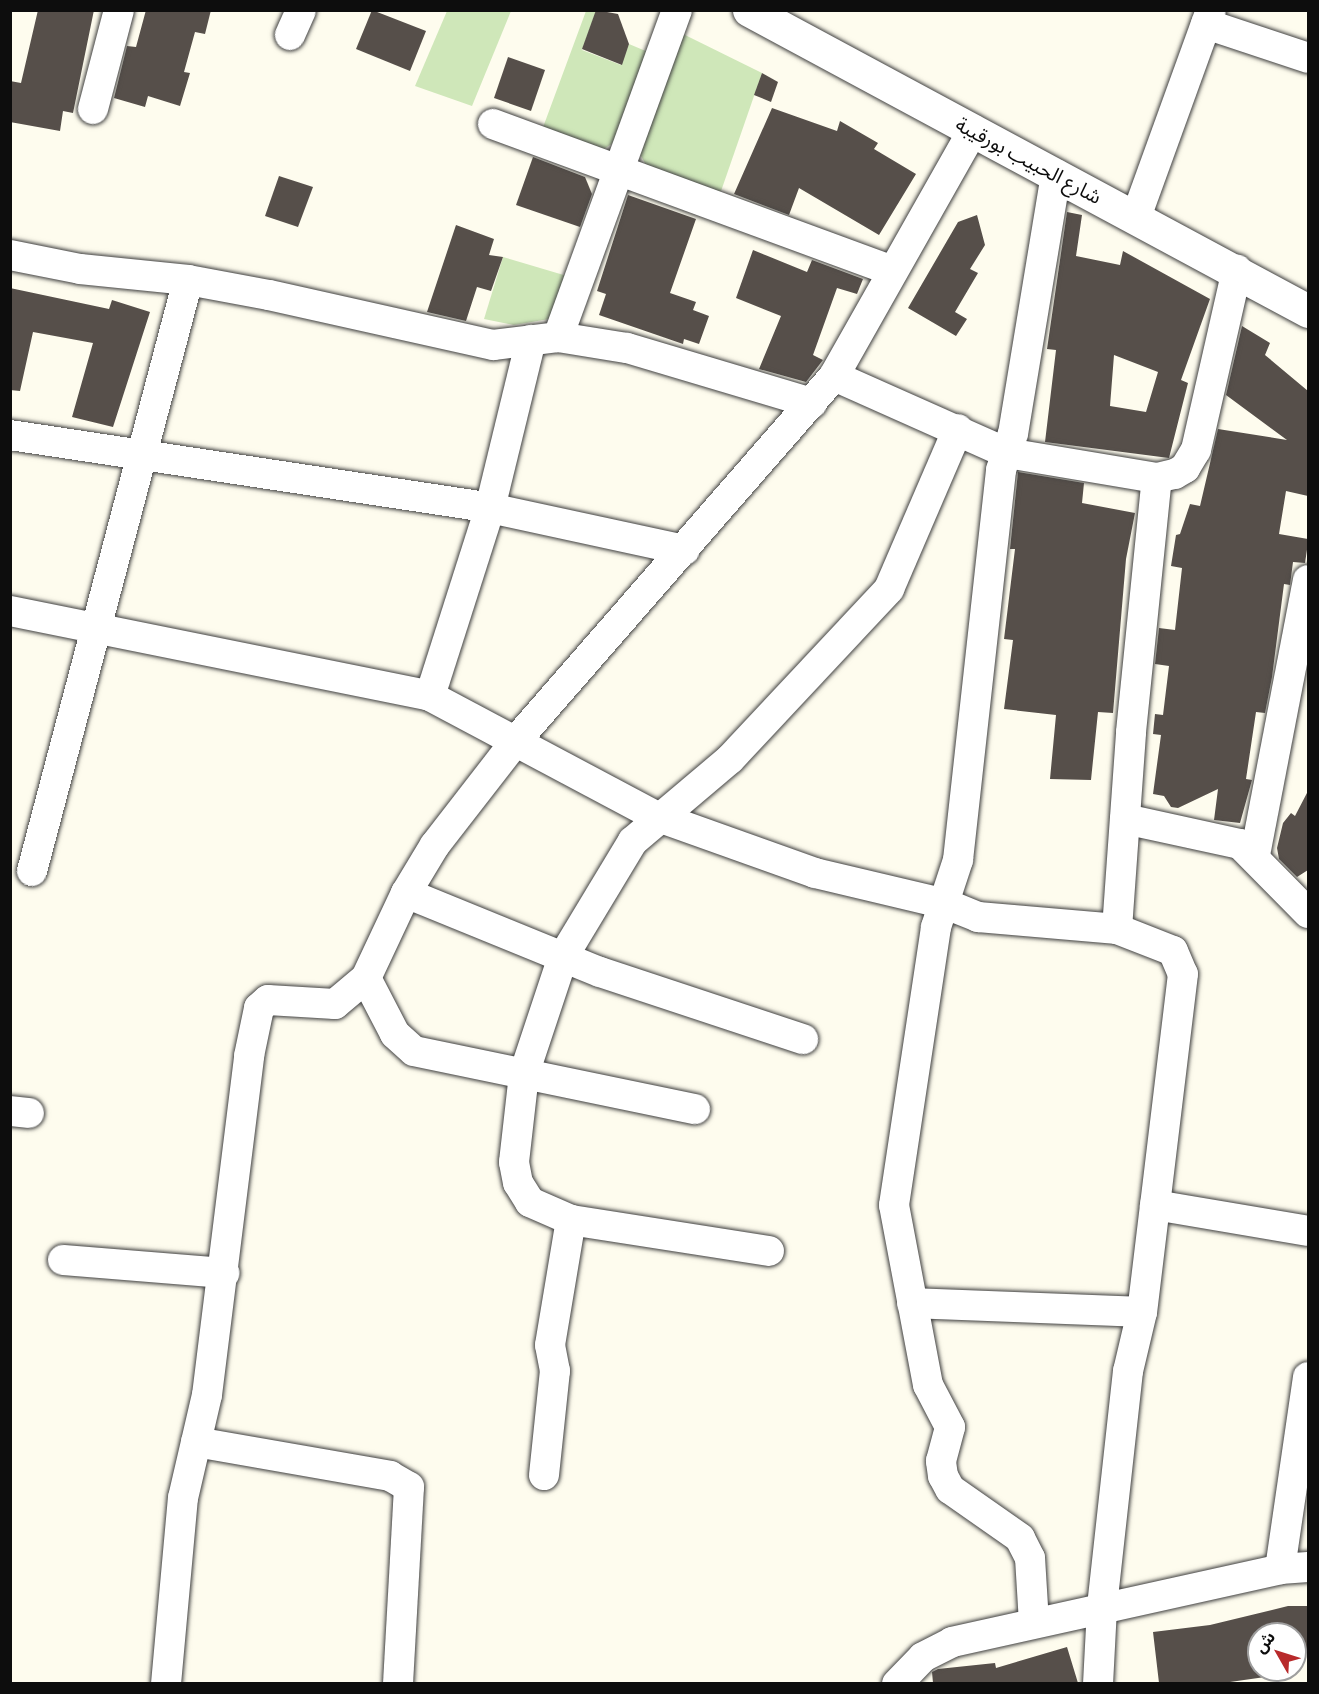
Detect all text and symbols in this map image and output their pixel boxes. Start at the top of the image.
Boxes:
street label: شارع الحبيب بورقيبة [952,111,1106,209]
north arrow [1247,1622,1307,1682]
text: ش [1250,1627,1279,1657]

